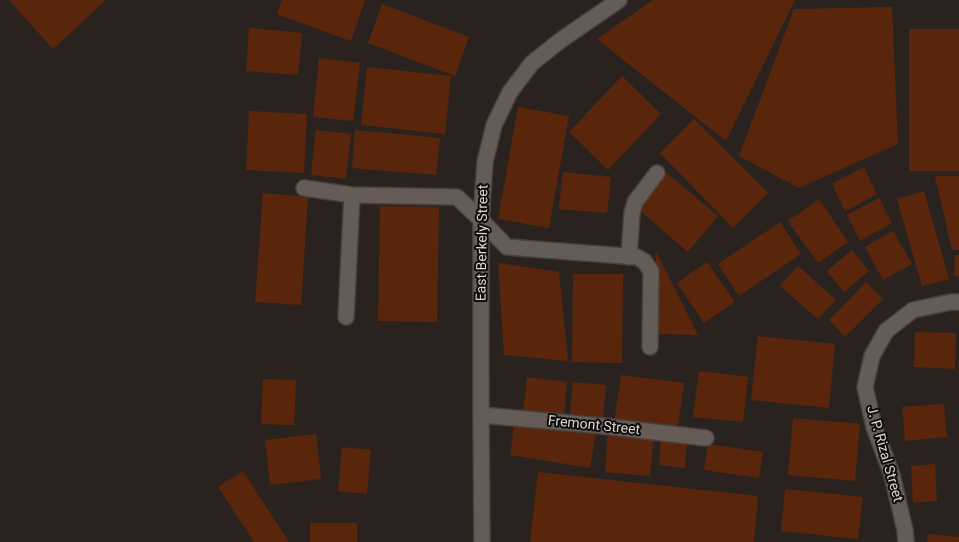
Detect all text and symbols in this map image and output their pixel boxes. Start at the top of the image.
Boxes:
street label: East Berkely Street [474,185,492,301]
street label: J. P. Rizal Street [862,404,906,504]
street label: Fremont Street [547,413,641,439]

